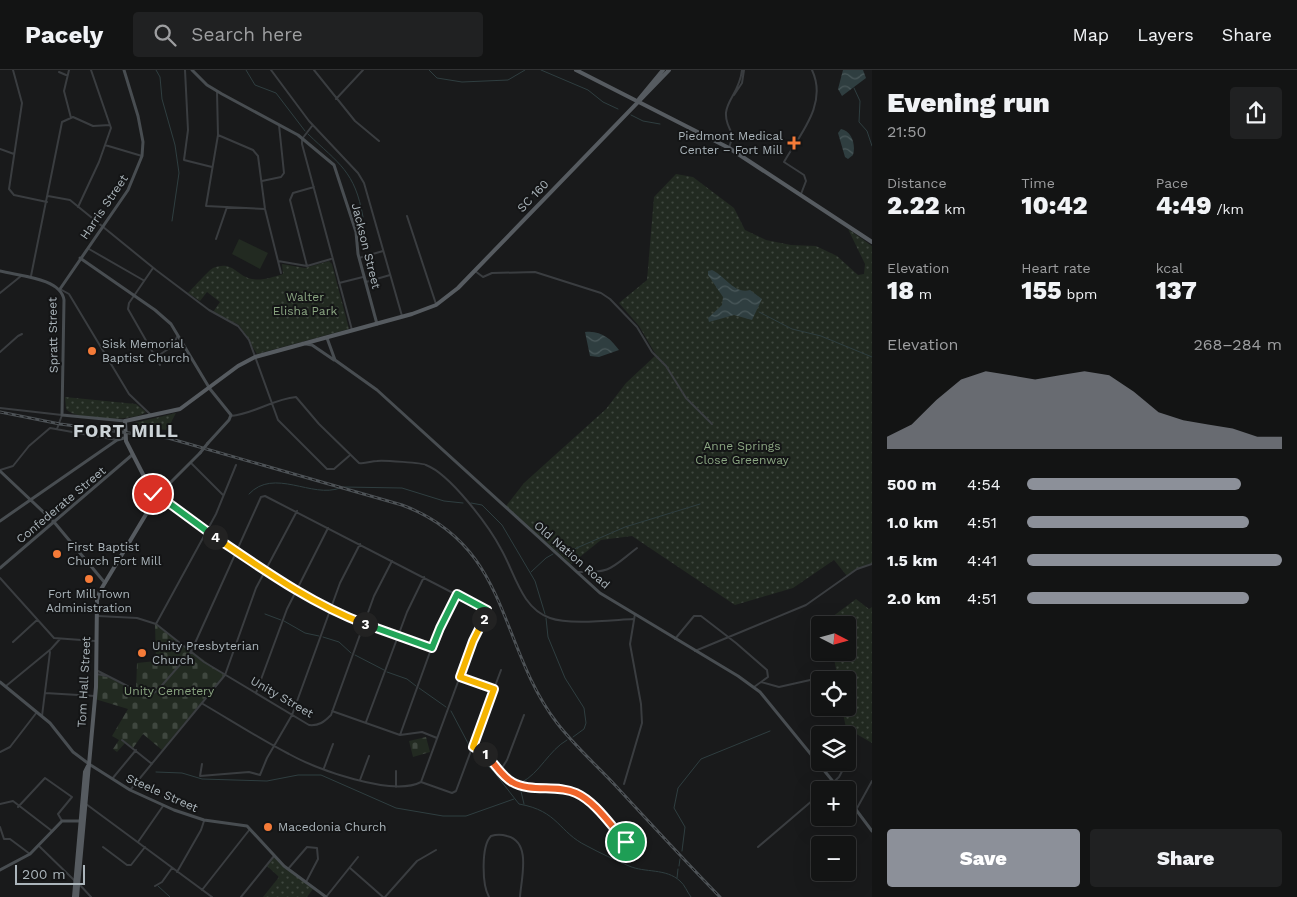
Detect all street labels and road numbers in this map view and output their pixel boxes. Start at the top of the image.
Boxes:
street label: Harris Street [77,172,131,242]
street label: SC 160 [514,177,552,215]
street label: Jackson Street [349,202,383,290]
street label: Spratt Street [45,297,61,373]
street label: Confederate Street [14,464,108,546]
street label: Old Nation Road [531,518,613,592]
street label: Tom Hall Street [75,636,93,728]
street label: Unity Street [248,673,316,721]
street label: Steele Street [124,771,200,815]

